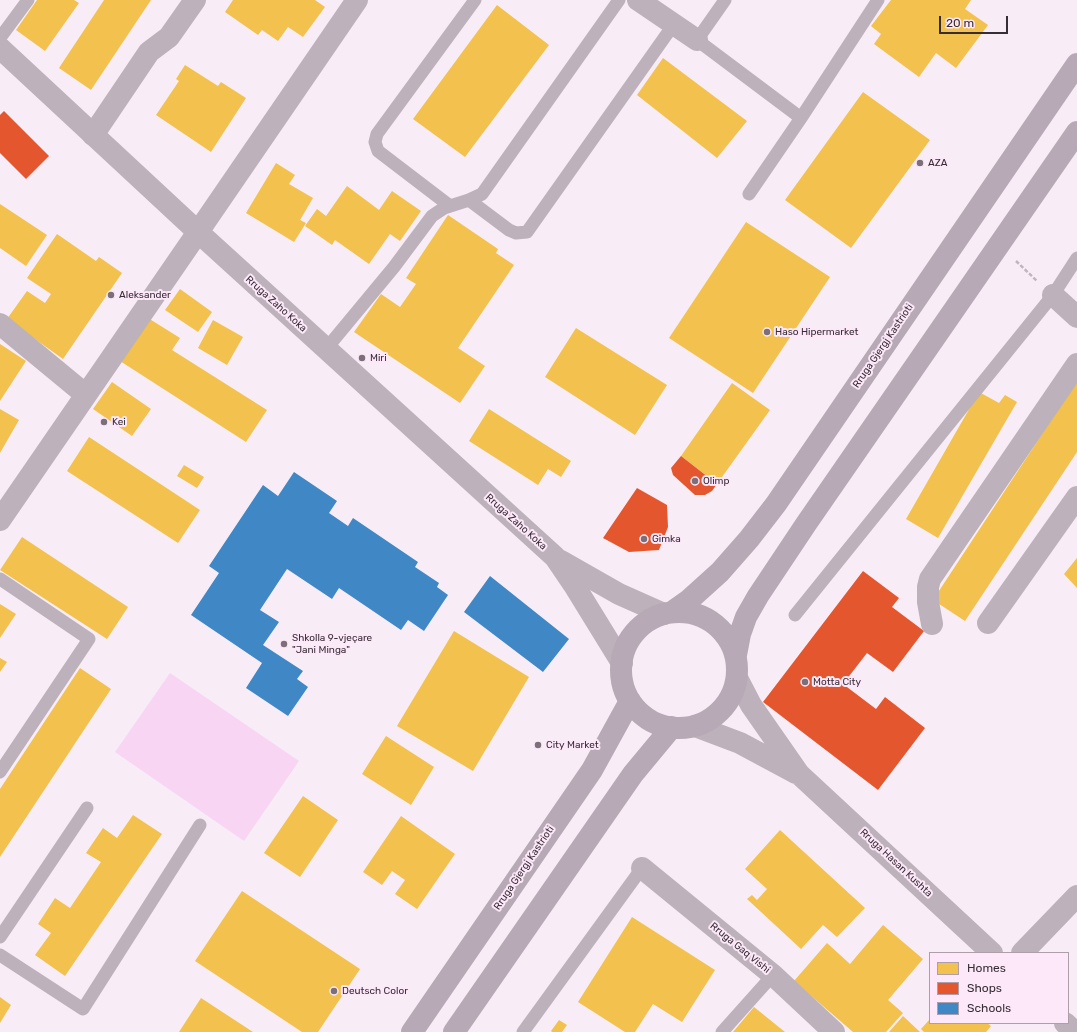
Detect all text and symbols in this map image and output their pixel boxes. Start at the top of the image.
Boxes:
scale bar [941,8,1010,34]
text: 20 m [946,16,974,30]
place label: AZA [928,157,947,169]
marker: AZA [915,158,925,168]
street label: Rruga Zaho Koka [243,273,309,335]
place label: Aleksander [119,289,171,301]
marker: Aleksander [106,290,116,300]
street label: Rruga Gjergj Kastrioti [850,302,916,390]
place label: Haso Hipermarket [775,326,858,338]
marker: Haso Hipermarket [762,327,772,337]
place label: Miri [370,352,387,364]
marker: Miri [357,353,367,363]
place label: Kei [112,416,126,428]
marker: Kei [99,417,109,427]
place label: Olimp [703,475,729,487]
marker: Olimp [690,476,700,486]
street label: Rruga Zaho Koka [483,491,549,553]
place label: Gimka [652,533,681,545]
marker: Gimka [639,534,649,544]
place label: Shkolla 9-vjeçare "Jani Minga" [292,632,372,656]
marker: Shkolla 9-vjeçare "Jani Minga" [279,639,289,649]
place label: Motta City [813,676,861,688]
marker: Motta City [800,677,810,687]
place label: City Market [546,739,599,751]
marker: City Market [533,740,543,750]
street label: Rruga Gjergj Kastrioti [491,824,557,912]
street label: Rruga Hasan Kushta [857,826,935,900]
street label: Rruga Gaq Vishi [708,920,772,976]
legend [929,952,1069,1024]
text: Homes [967,961,1006,975]
text: Shops [967,981,1002,995]
place label: Deutsch Color [342,985,408,997]
marker: Deutsch Color [329,986,339,996]
text: Schools [967,1001,1011,1015]

